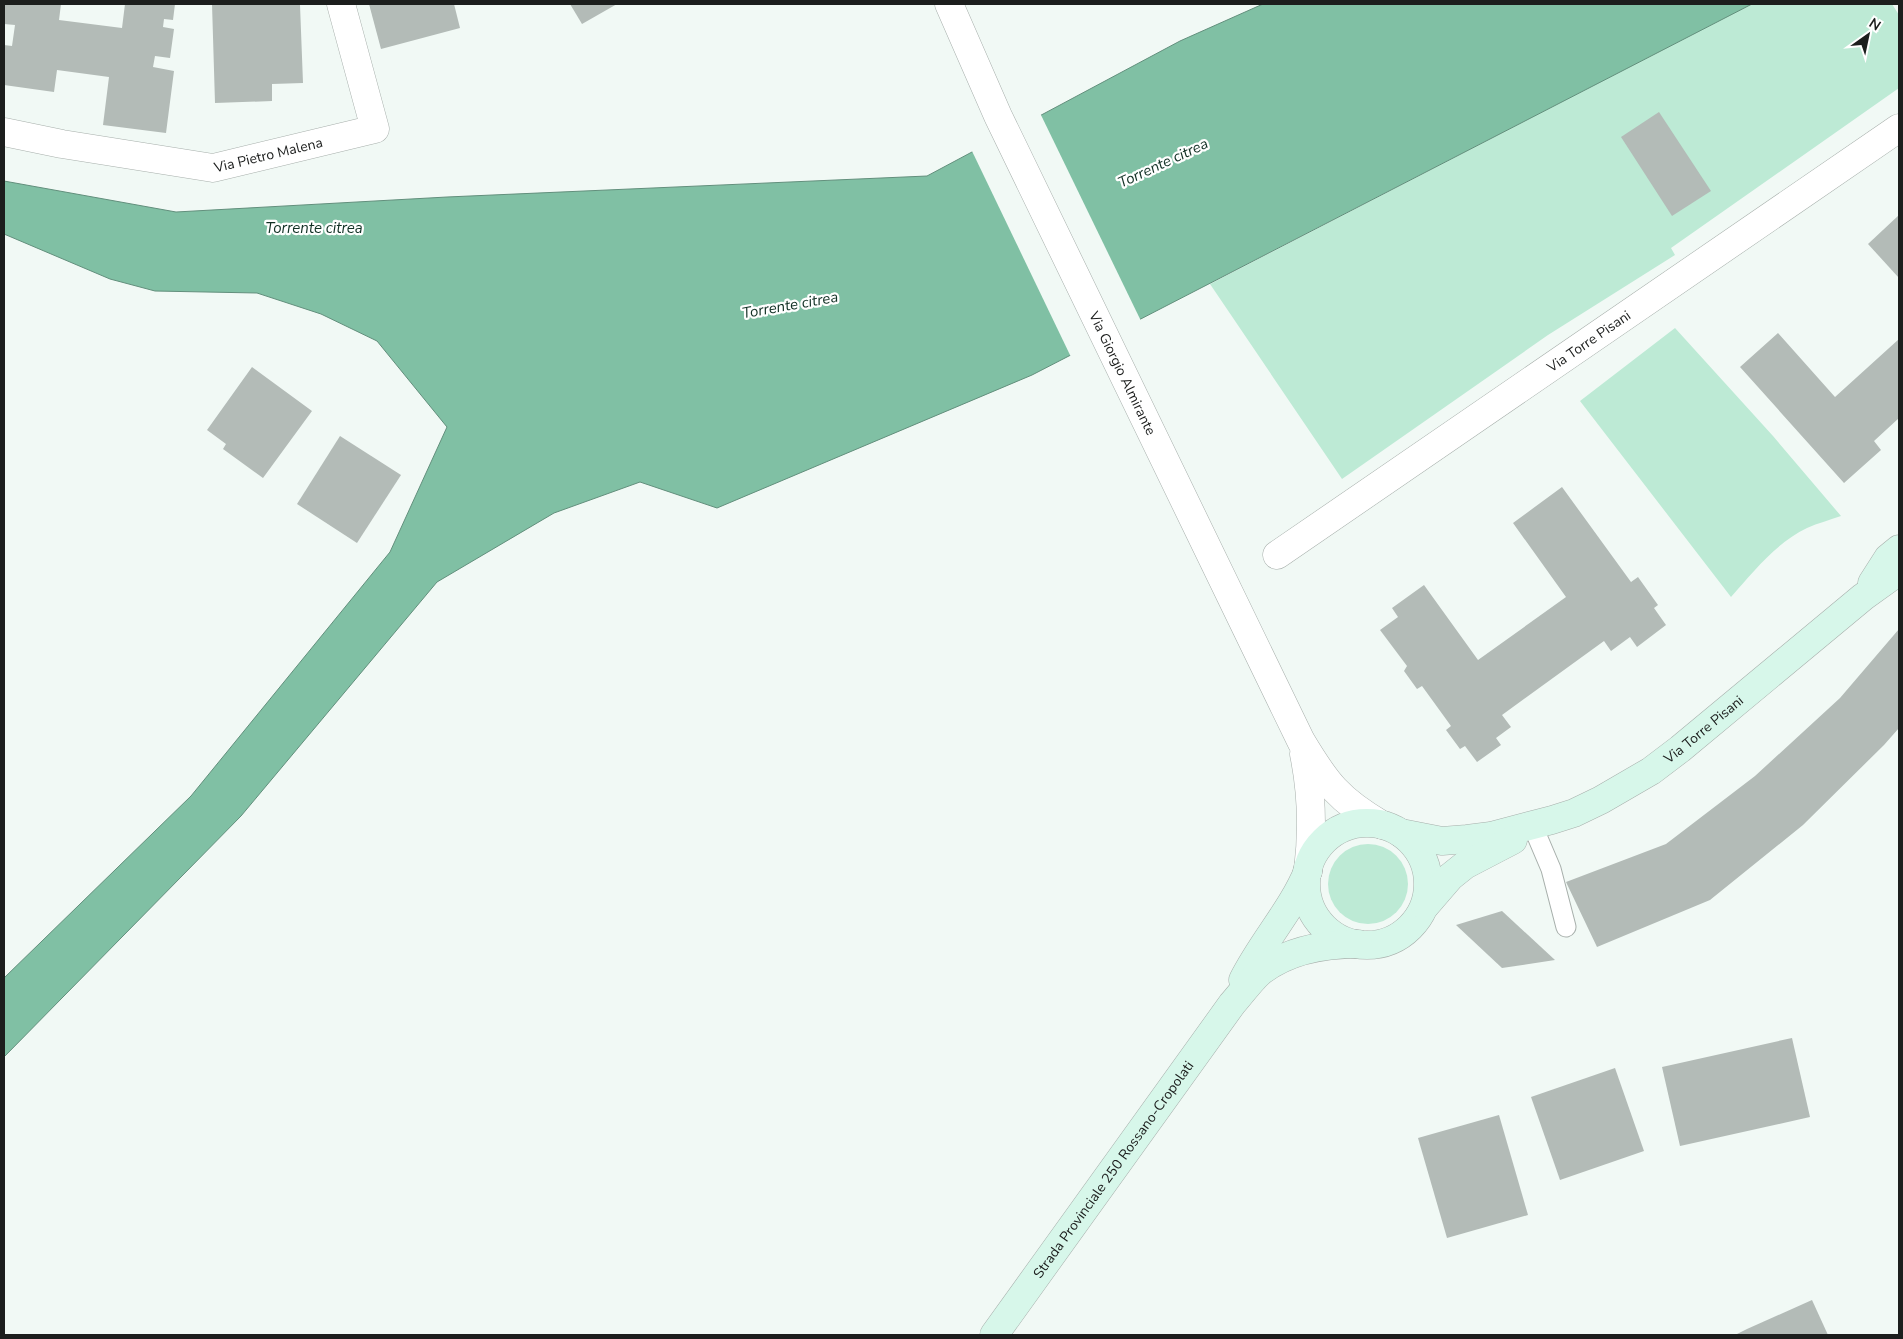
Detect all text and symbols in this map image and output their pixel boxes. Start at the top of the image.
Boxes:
north arrow [1843,10,1893,60]
text: N [1865,14,1884,35]
street label: Via Pietro Malena [211,133,325,178]
water label: Torrente citrea [1115,133,1211,193]
water label: Torrente citrea [265,218,363,238]
water label: Torrente citrea [740,287,840,323]
street label: Via Torre Pisani [1542,306,1635,377]
street label: Via Giorgio Almirante [1084,307,1160,438]
street label: Via Torre Pisani [1659,691,1747,769]
street label: Strada Provinciale 250 Rossano-Cropolati [1029,1057,1198,1282]

